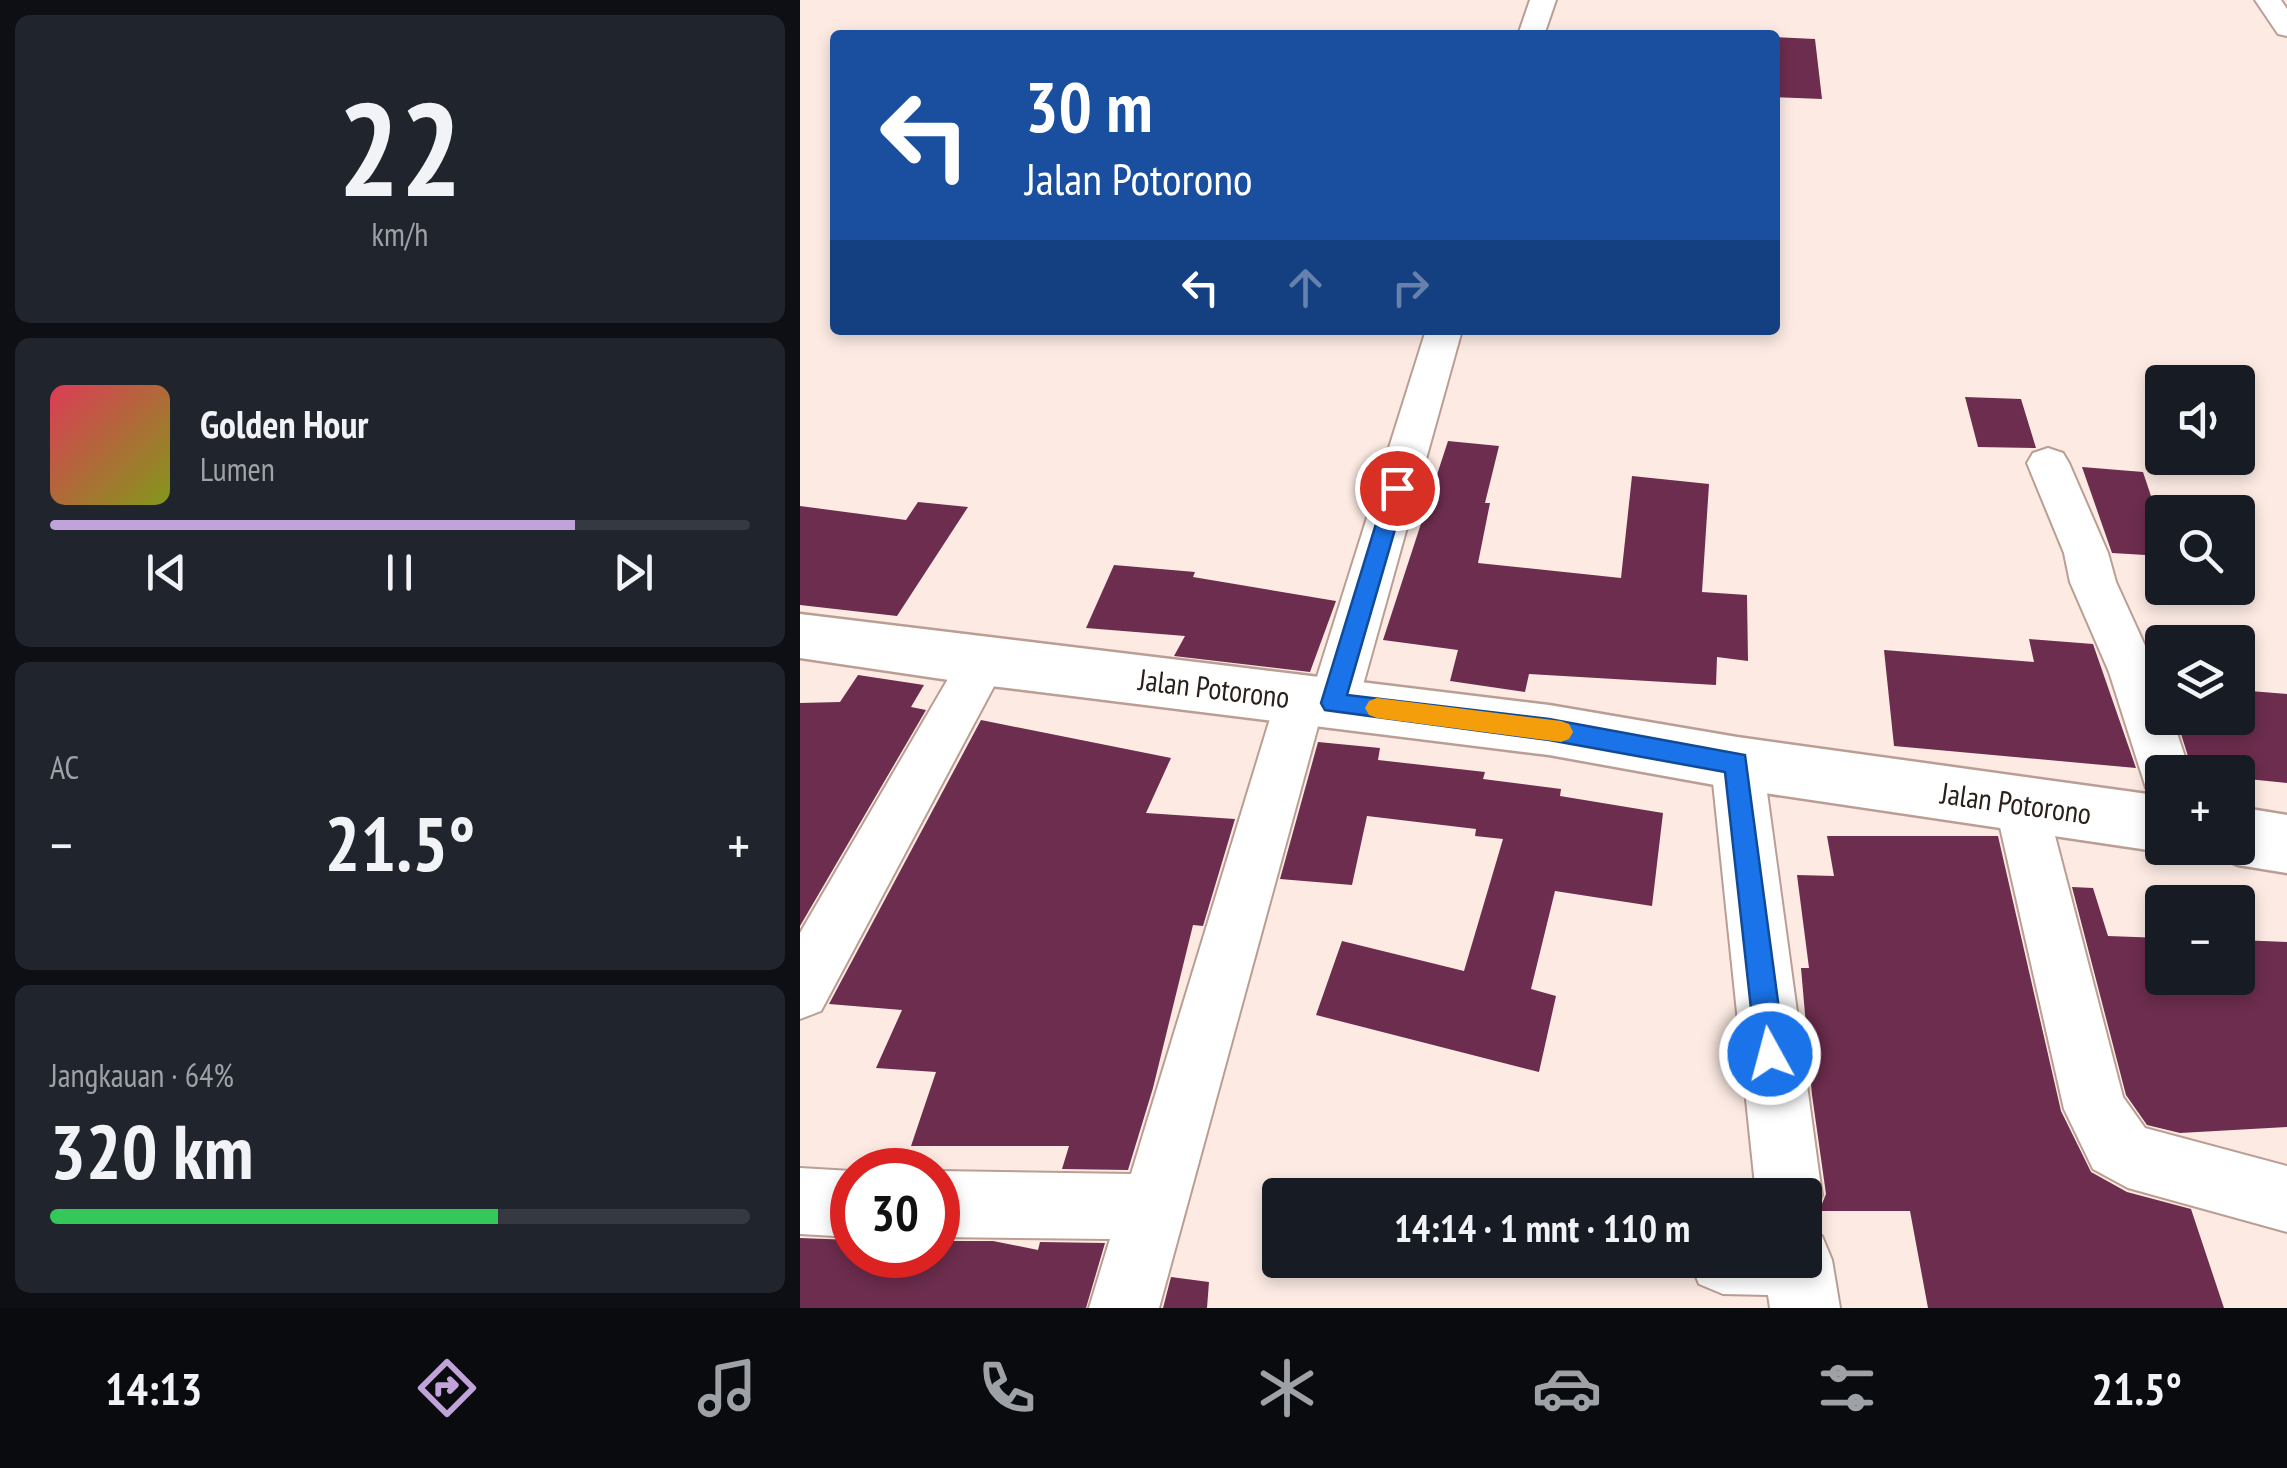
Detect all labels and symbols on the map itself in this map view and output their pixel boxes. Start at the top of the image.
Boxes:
pin [1355,446,1440,531]
street label: Jalan Potorono [1136,659,1292,716]
street label: Jalan Potorono [1937,773,2094,832]
position arrow [1718,1002,1822,1106]
speed limit sign: 30 [830,1148,960,1278]

